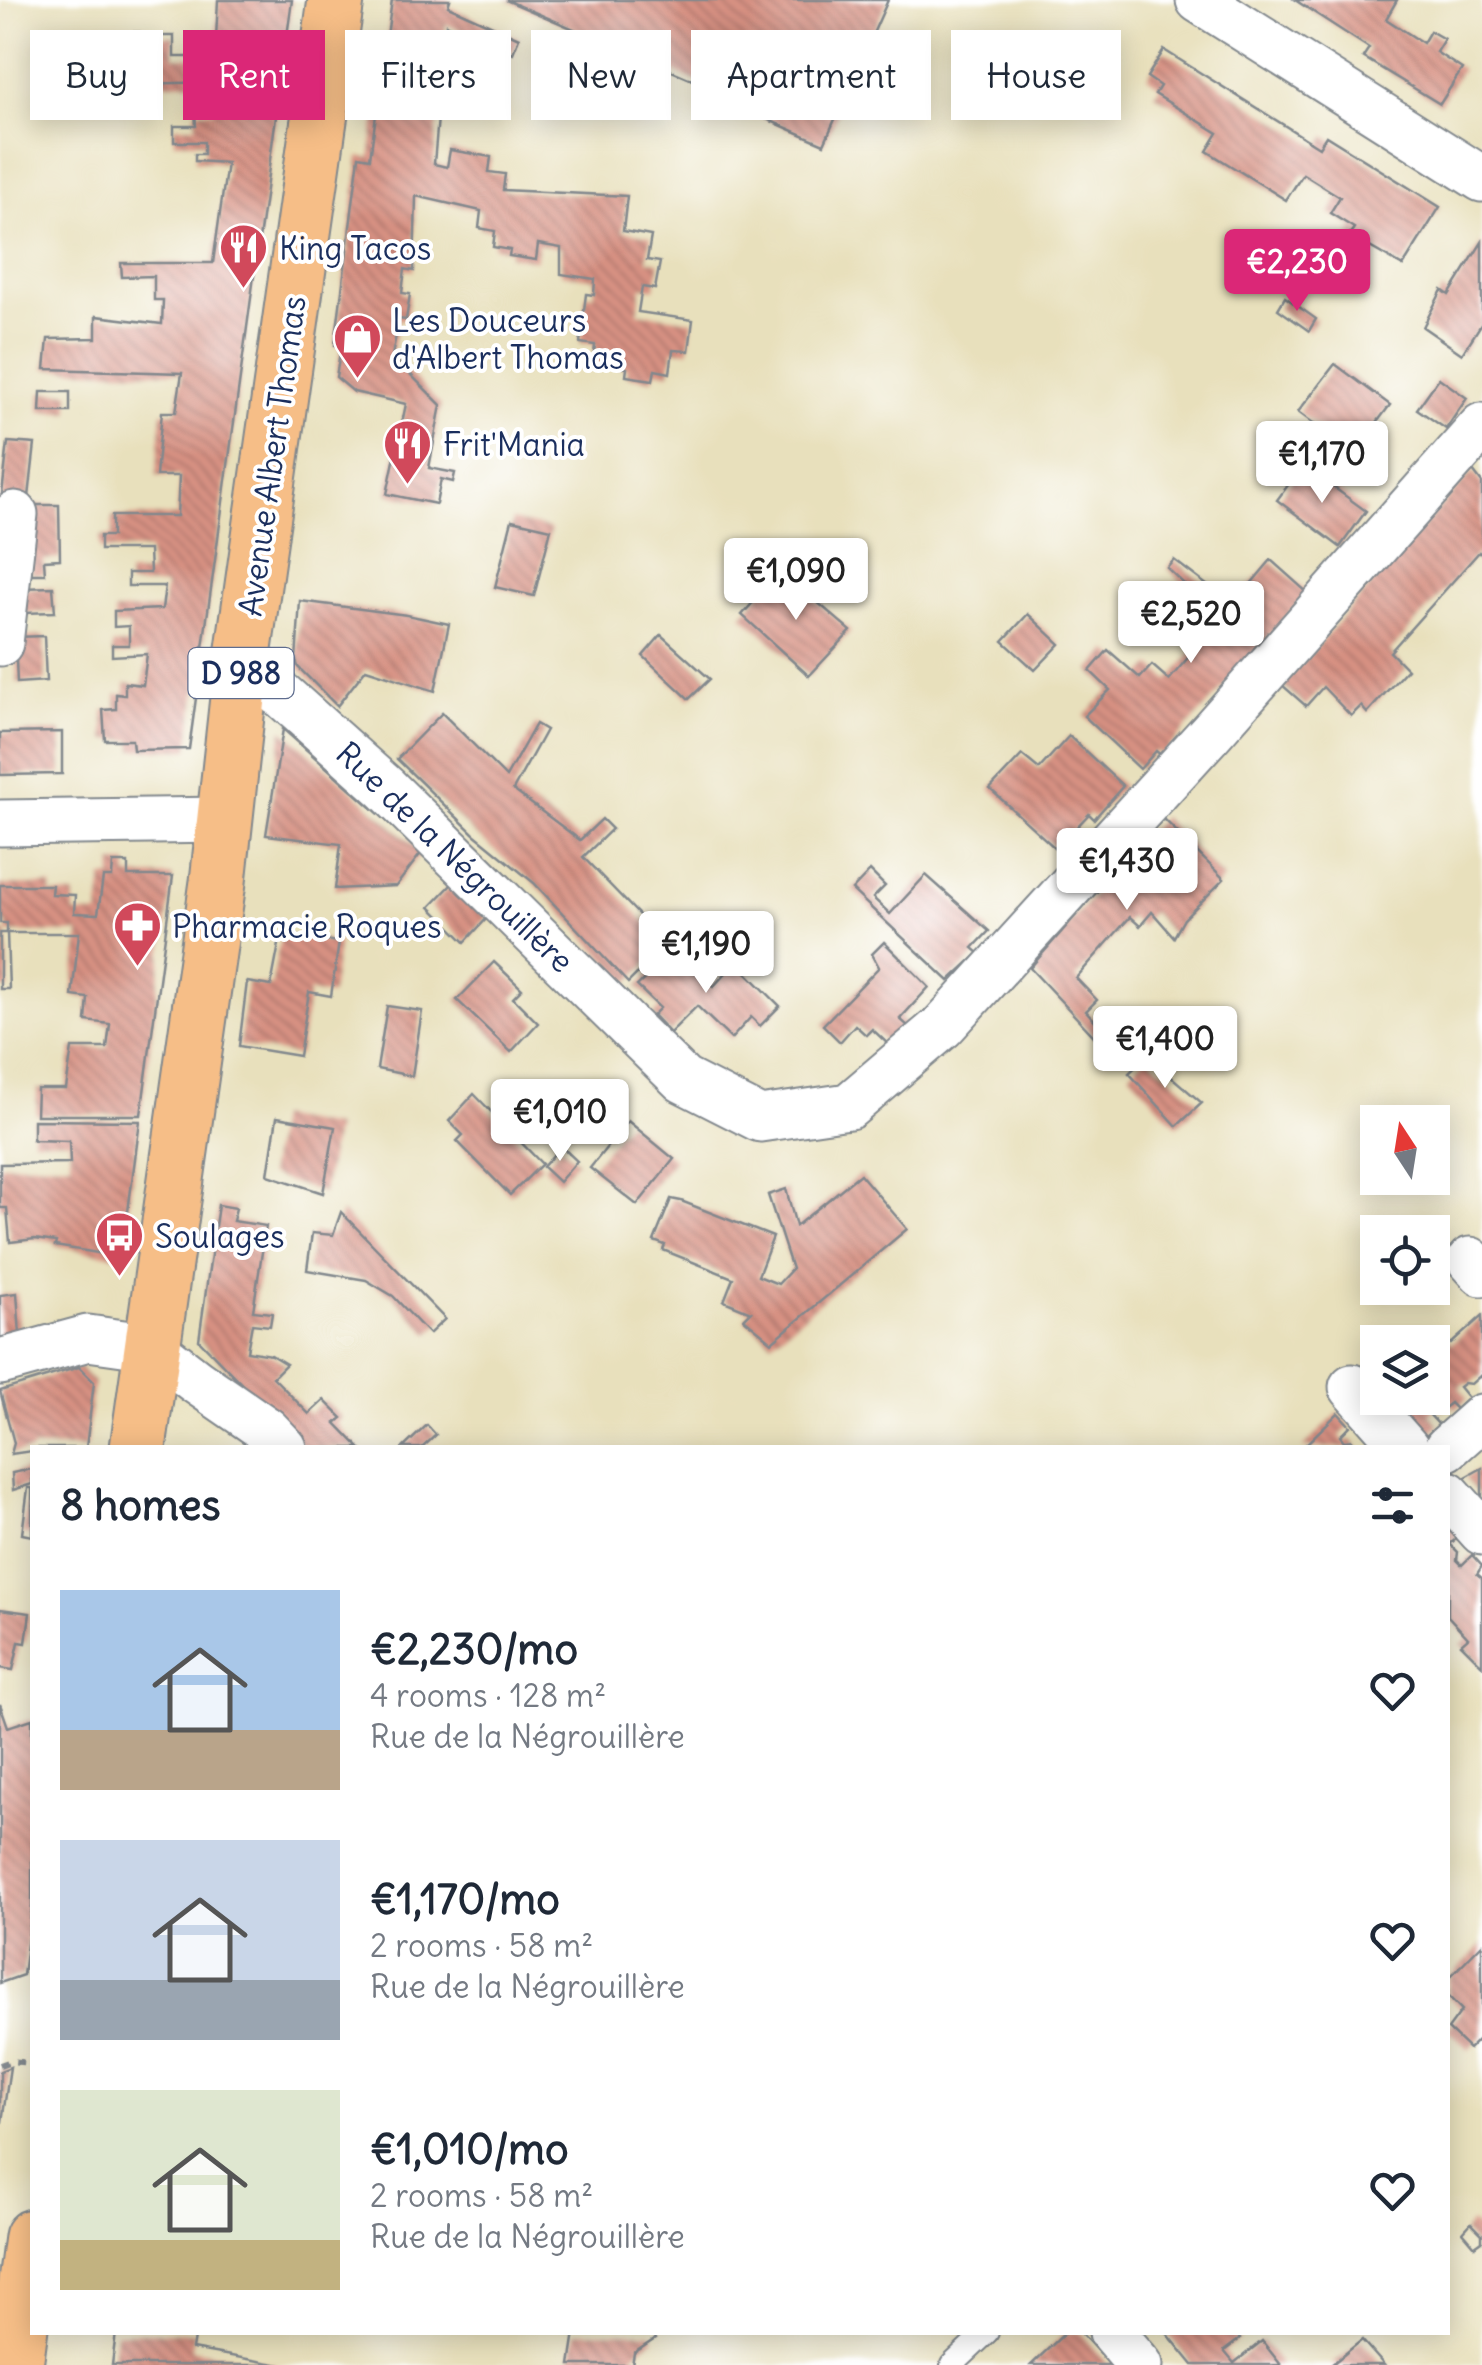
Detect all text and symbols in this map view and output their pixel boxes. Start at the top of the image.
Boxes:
chip: Buy [30,30,163,120]
chip: Rent [183,30,325,120]
chip: Filters [345,30,511,120]
chip: New [531,30,671,120]
chip: Apartment [691,30,931,120]
chip: House [951,30,1121,120]
restaurant icon: King Tacos [218,222,270,290]
place label: King Tacos [279,228,431,269]
pin: €2,230 [1216,229,1378,314]
text: €2,230 [1246,241,1348,282]
street label: Avenue Albert Thomas [229,293,315,619]
place label: Les Douceurs d'Albert Thomas [392,300,624,378]
shop icon: Les Douceurs d'Albert Thomas [331,312,383,380]
restaurant icon: Frit'Mania [382,418,434,486]
pin: €1,170 [1241,421,1403,506]
place label: Frit'Mania [443,424,585,465]
text: €1,170 [1278,433,1366,474]
pin: €1,090 [715,538,877,623]
text: €1,090 [746,550,846,591]
pin: €2,520 [1110,581,1272,666]
text: €2,520 [1140,593,1242,634]
road number: D 988 [188,648,294,698]
street label: Rue de la Négrouillère [328,733,582,981]
pin: €1,430 [1046,828,1208,913]
text: €1,430 [1079,840,1175,881]
pharmacy icon: Pharmacie Roques [111,900,163,968]
place label: Pharmacie Roques [172,906,442,947]
pin: €1,190 [625,911,787,996]
text: €1,190 [661,923,751,964]
pin: €1,400 [1084,1006,1246,1091]
text: €1,400 [1115,1018,1215,1059]
pin: €1,010 [479,1079,641,1164]
text: €1,010 [513,1091,607,1132]
north arrow [1360,1105,1450,1195]
map controls [1360,1105,1450,1415]
bus stop icon: Soulages [94,1210,146,1278]
button: locate [1360,1215,1450,1305]
place label: Soulages [155,1216,284,1257]
button: layers [1360,1325,1450,1415]
icon: filters [1365,1478,1420,1533]
text: 8 homes [60,1479,221,1531]
text: €2,230/mo [370,1623,578,1675]
icon: home [140,1630,260,1750]
icon: heart [1365,1663,1420,1718]
text: 4 rooms · 128 m² [370,1675,606,1716]
text: Rue de la Négrouillère [370,1716,685,1757]
text: €1,170/mo [370,1873,560,1925]
icon: home [140,1880,260,2000]
icon: heart [1365,1913,1420,1968]
text: 2 rooms · 58 m² [370,1925,593,1966]
text: Rue de la Négrouillère [370,1966,685,2007]
text: €1,010/mo [370,2123,569,2175]
icon: home [140,2130,260,2250]
icon: heart [1365,2163,1420,2218]
text: 2 rooms · 58 m² [370,2175,593,2216]
text: Rue de la Négrouillère [370,2216,685,2257]

